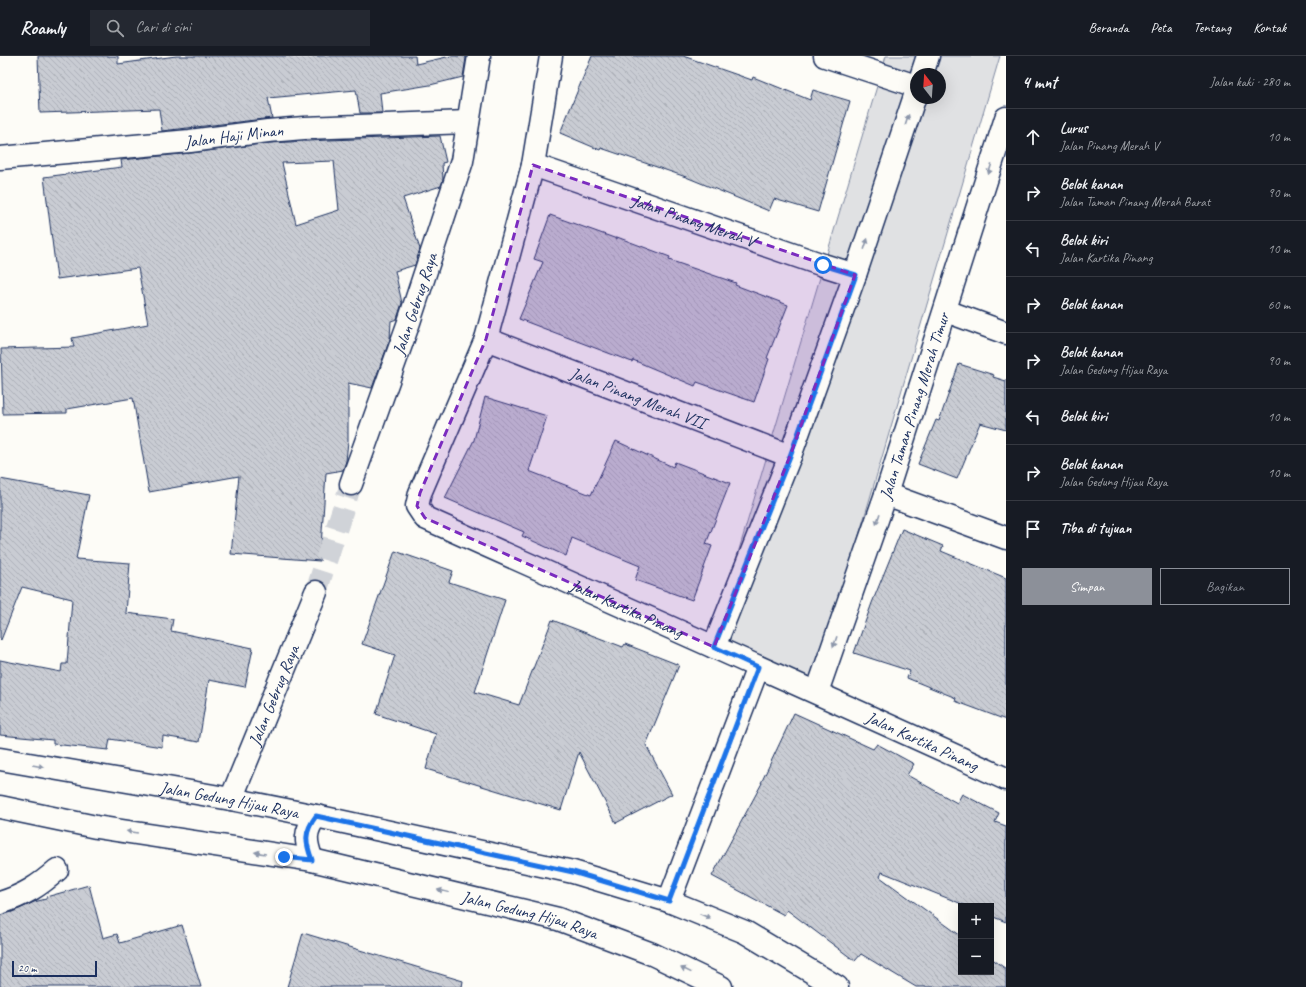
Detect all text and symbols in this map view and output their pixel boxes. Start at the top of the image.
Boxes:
search box [90,10,370,46]
text: Roamly [20,16,66,40]
icon: search [104,17,126,39]
text: Cari di sini [136,18,191,37]
text: Beranda [1089,19,1129,36]
text: Peta [1151,19,1172,36]
text: Tentang [1194,19,1231,36]
text: Kontak [1253,19,1286,36]
north arrow [910,68,946,104]
text: 4 mnt [1022,72,1057,93]
text: Jalan kaki · 280 m [1210,74,1290,90]
one-way arrow [904,114,910,126]
text: Lurus [1060,119,1088,138]
street label: Jalan Haji Minan [183,120,284,153]
icon: ahead [1022,126,1044,148]
text: 10 m [1268,129,1290,145]
text: Jalan Pinang Merah V [1060,138,1159,154]
one-way arrow [987,163,993,175]
text: Belok kanan [1060,175,1123,194]
icon: right [1022,182,1044,204]
text: 90 m [1268,185,1290,201]
street label: Jalan Pinang Merah V [628,190,762,253]
text: Jalan Taman Pinang Merah Barat [1060,194,1210,210]
text: Belok kiri [1060,231,1107,250]
one-way arrow [863,237,869,249]
icon: left [1022,238,1044,260]
text: 10 m [1268,241,1290,257]
street label: Jalan Gebrug Raya [388,248,443,359]
text: Jalan Kartika Pinang [1060,250,1152,266]
route start [814,256,832,274]
icon: right [1022,294,1044,316]
text: Belok kanan [1060,295,1123,314]
text: 60 m [1268,297,1290,313]
street label: Jalan Taman Pinang Merah Timur [875,308,955,503]
text: Belok kanan [1060,343,1123,362]
icon: right [1022,350,1044,372]
text: 90 m [1268,353,1290,369]
street label: Jalan Pinang Merah VII [566,362,712,435]
text: Jalan Gedung Hijau Raya [1060,362,1167,378]
icon: left [1022,406,1044,428]
text: Belok kiri [1060,407,1107,426]
text: 10 m [1268,409,1290,425]
text: Belok kanan [1060,455,1123,474]
icon: right [1022,462,1044,484]
text: 10 m [1268,465,1290,481]
text: Jalan Gedung Hijau Raya [1060,474,1167,490]
one-way arrow [874,514,880,526]
icon: arrive [1022,518,1044,540]
text: Tiba di tujuan [1060,519,1131,538]
button: Simpan [1022,568,1152,605]
button: Bagikan [1160,568,1290,605]
street label: Jalan Kartika Pinang [566,574,688,644]
one-way arrow [831,636,837,648]
street label: Jalan Gebrug Raya [244,640,305,750]
street label: Jalan Kartika Pinang [862,706,983,777]
one-way arrow [32,763,45,769]
street label: Jalan Gedung Hijau Raya [157,777,302,824]
one-way arrow [126,829,138,835]
route end [275,848,293,866]
one-way arrow [254,850,266,856]
street label: Jalan Gedung Hijau Raya [458,886,602,945]
one-way arrow [437,888,449,894]
map controls [958,903,994,975]
button: + [958,903,994,939]
one-way arrow [700,913,712,919]
button: − [958,939,994,975]
scale bar [12,959,97,978]
text: 20 m [18,961,37,975]
one-way arrow [680,967,691,973]

